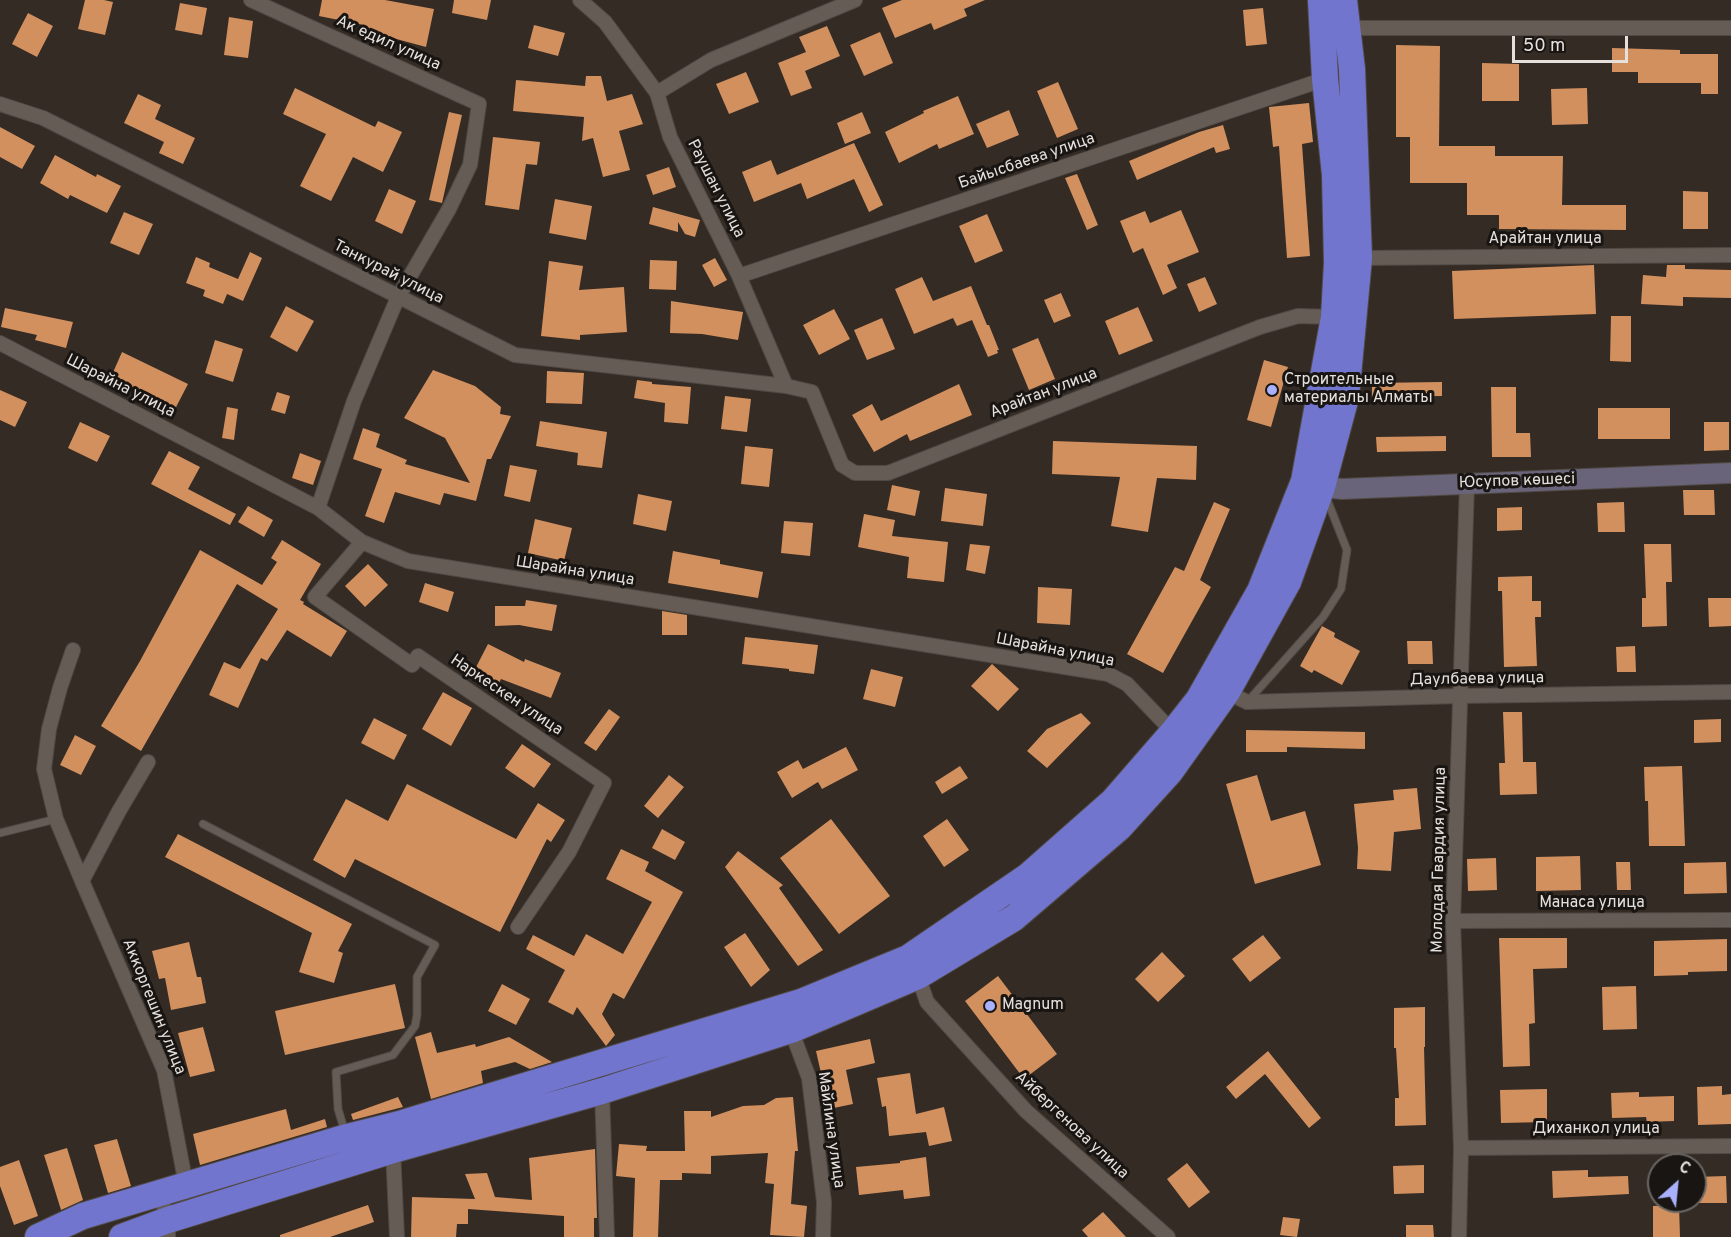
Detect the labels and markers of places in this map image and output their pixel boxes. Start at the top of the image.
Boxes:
place label: Строительные материалы Алматы [1284,371,1433,409]
marker: Строительные материалы Алматы [1265,383,1279,397]
place label: Magnum [1002,996,1064,1016]
marker: Magnum [983,999,997,1013]

